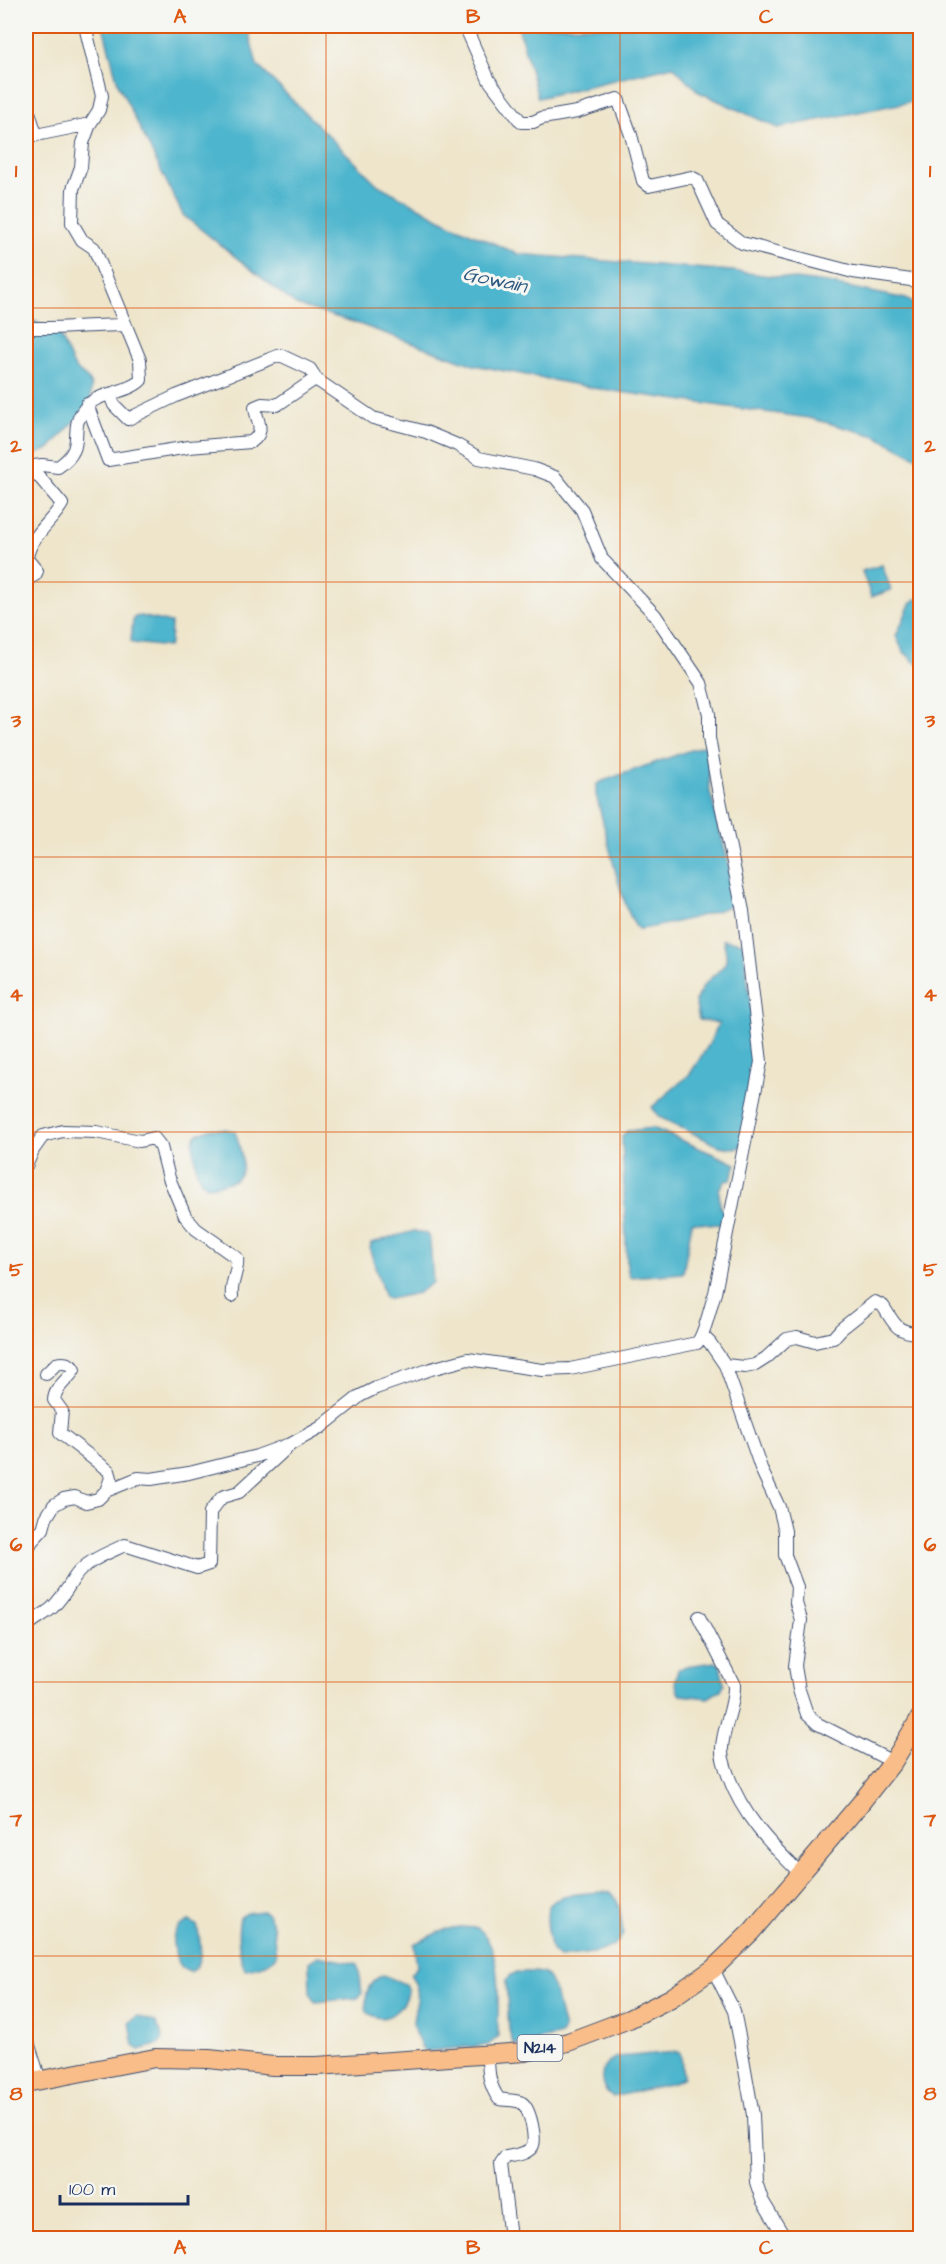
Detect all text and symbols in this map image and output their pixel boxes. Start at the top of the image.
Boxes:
text: A [174,3,187,31]
text: B [466,3,481,31]
text: C [759,3,774,31]
text: 1 [15,157,18,185]
text: 1 [929,157,932,185]
water label: Gowain [461,260,531,301]
text: 2 [9,432,22,460]
text: 2 [923,432,936,460]
text: 3 [10,707,22,735]
text: 3 [924,707,936,735]
text: 4 [9,981,23,1009]
text: 4 [923,981,937,1009]
text: 5 [9,1256,24,1284]
text: 5 [923,1256,938,1284]
text: 6 [10,1531,23,1559]
text: 6 [924,1531,937,1559]
text: 7 [9,1806,23,1834]
text: 7 [923,1806,937,1834]
road number: N214 [518,2035,562,2061]
text: 8 [10,2080,23,2108]
text: 8 [924,2080,937,2108]
scale bar [60,2168,188,2206]
text: 100 m [69,2177,115,2202]
text: A [174,2234,187,2262]
text: B [466,2234,481,2262]
text: C [759,2234,774,2262]

